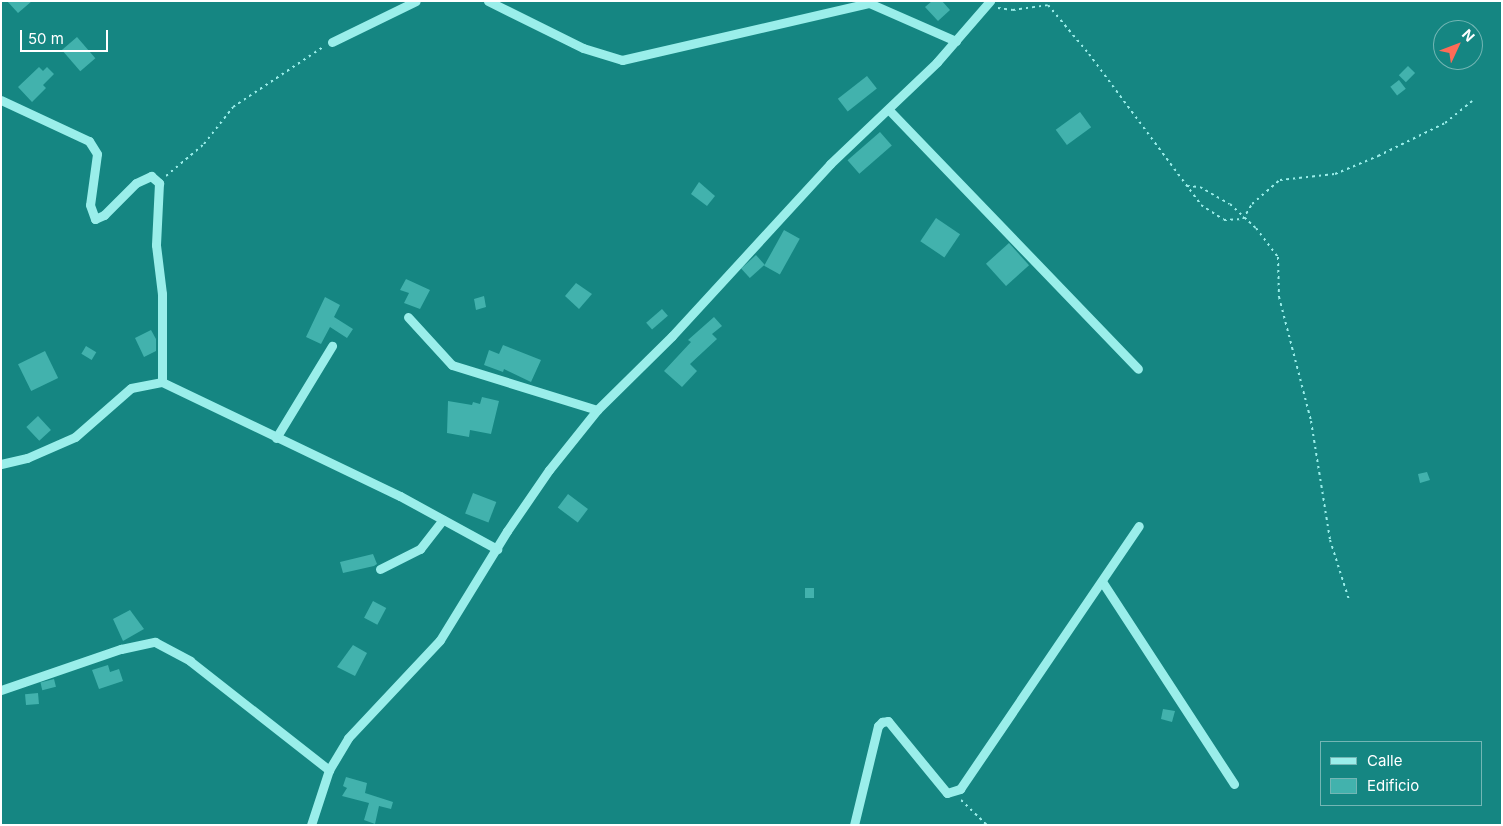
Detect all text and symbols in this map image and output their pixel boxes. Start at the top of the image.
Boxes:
scale bar [22,20,110,52]
north arrow [1433,20,1483,70]
text: N [1459,25,1478,45]
text: 50 m [28,29,64,48]
legend [1320,741,1483,806]
text: Calle [1367,751,1402,770]
text: Edificio [1367,776,1419,795]

